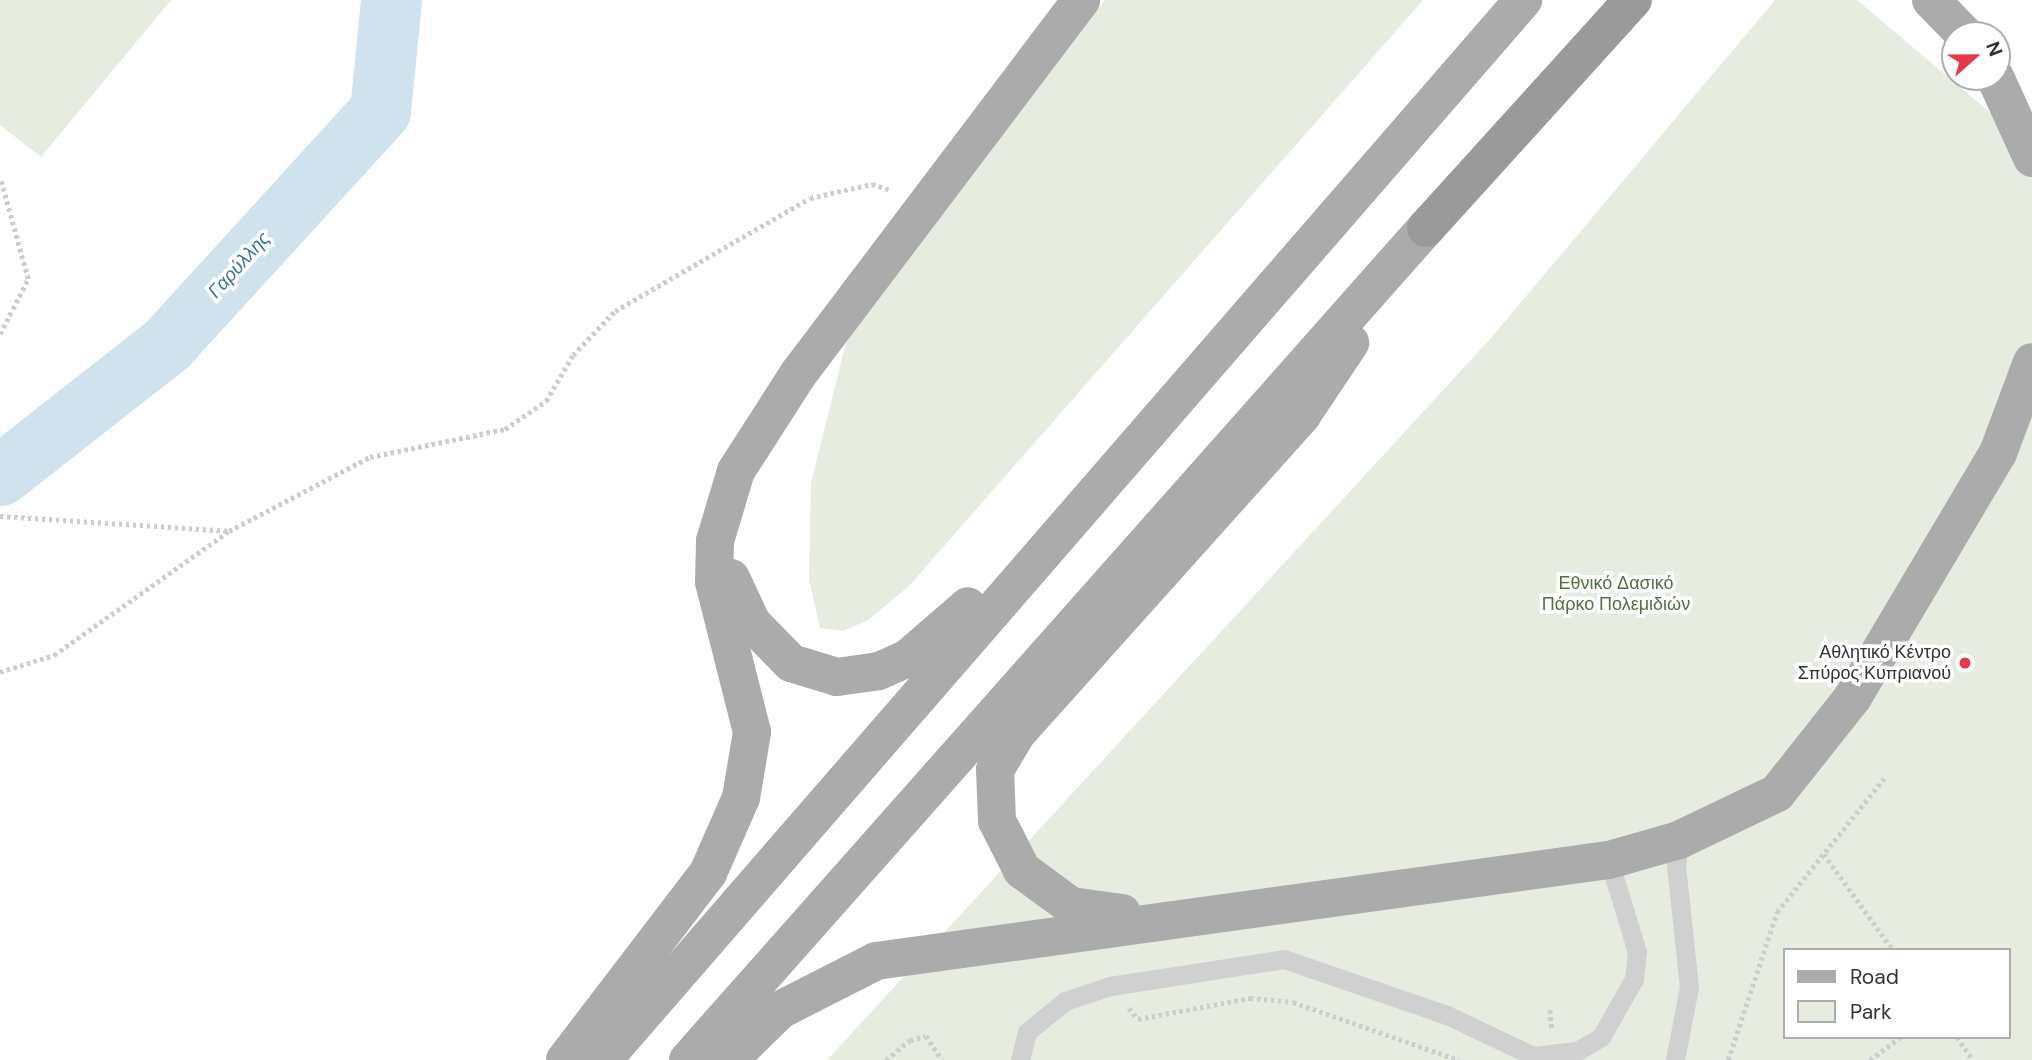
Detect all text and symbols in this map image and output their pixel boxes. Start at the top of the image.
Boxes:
north arrow [1941,21,2011,91]
text: N [1980,38,2008,60]
water label: Γαρύλλης [203,227,275,303]
park label: Εθνικό Δασικό Πάρκο Πολεμιδιών [1542,573,1690,616]
place label: Αθλητικό Κέντρο Σπύρος Κυπριανού [1798,642,1951,684]
marker: Αθλητικό Κέντρο Σπύρος Κυπριανού [1957,655,1973,671]
legend [1784,948,2011,1039]
text: Road [1850,963,1899,991]
text: Park [1850,998,1891,1026]

